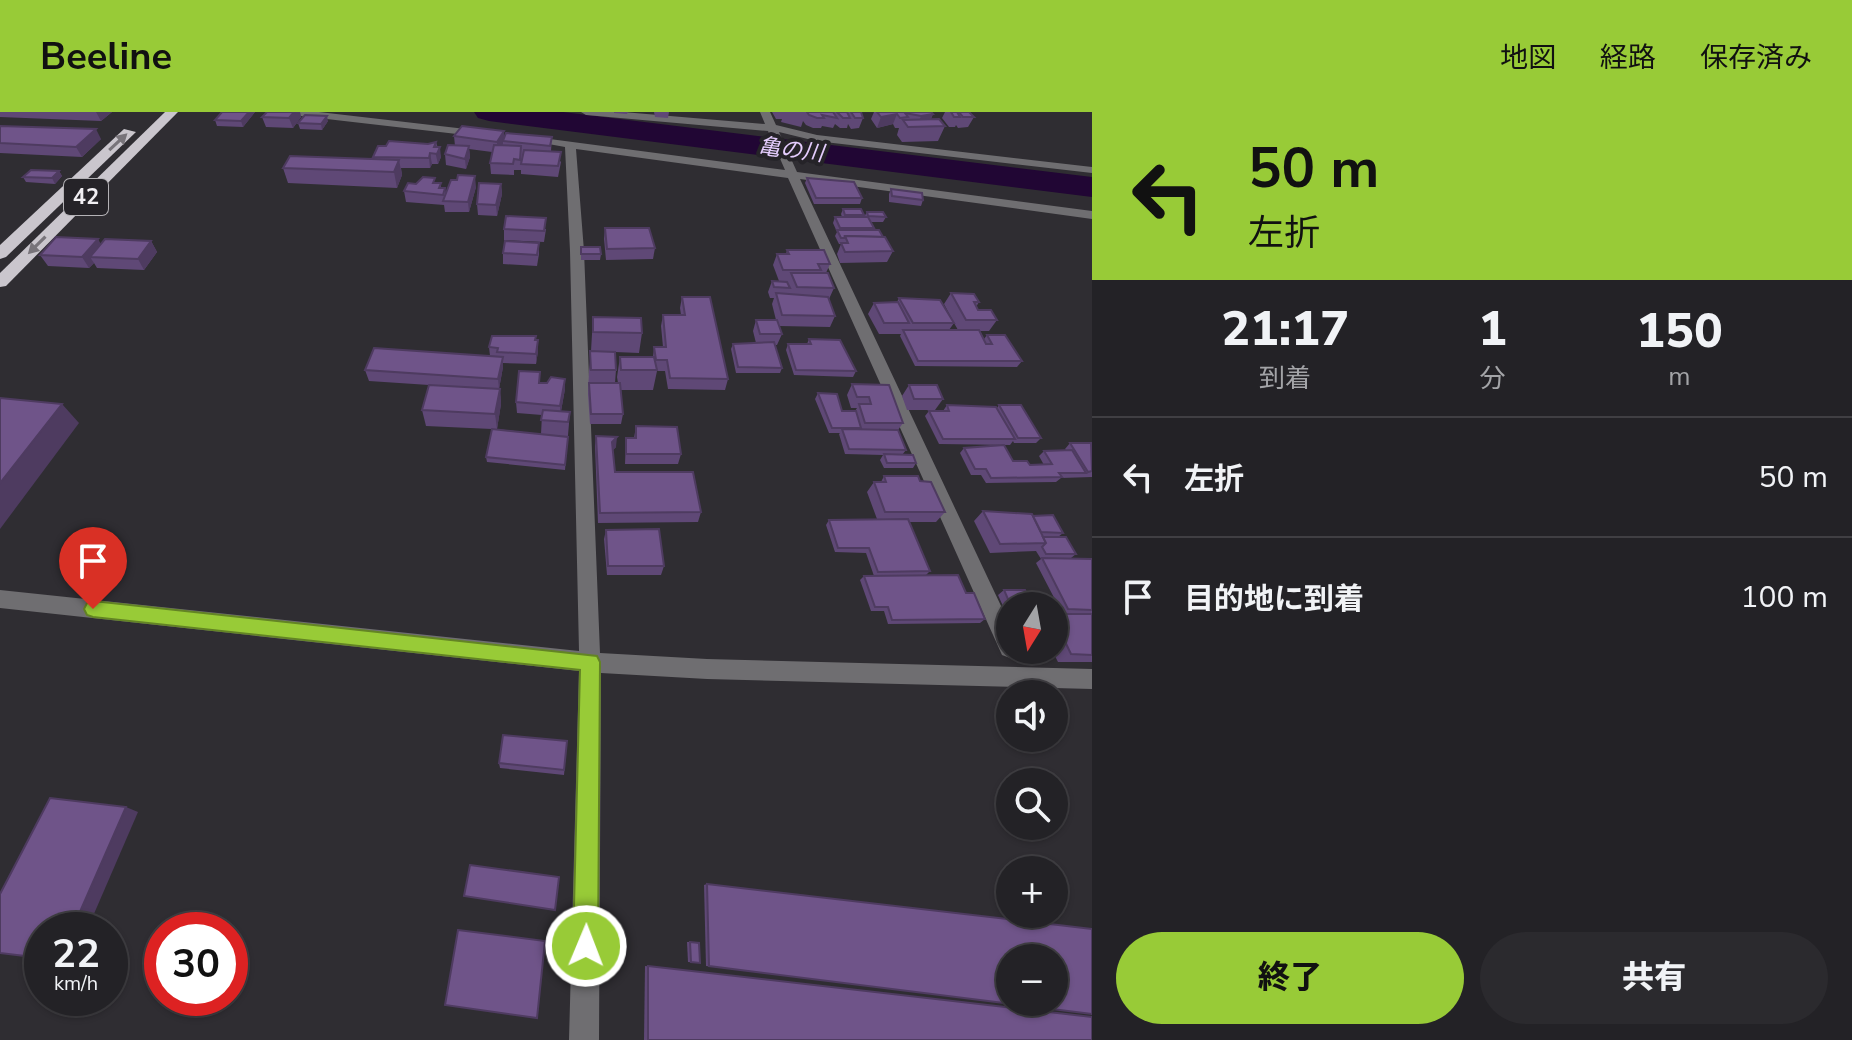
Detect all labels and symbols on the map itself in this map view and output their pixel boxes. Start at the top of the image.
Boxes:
water label: 亀の川 [756,131,828,169]
one-way arrow [108,134,127,152]
road number: 42 [64,179,108,215]
one-way arrow [28,236,47,254]
pin [59,527,127,609]
north arrow [996,592,1068,664]
position arrow [544,904,628,988]
speed limit sign: 30 [144,912,248,1016]

